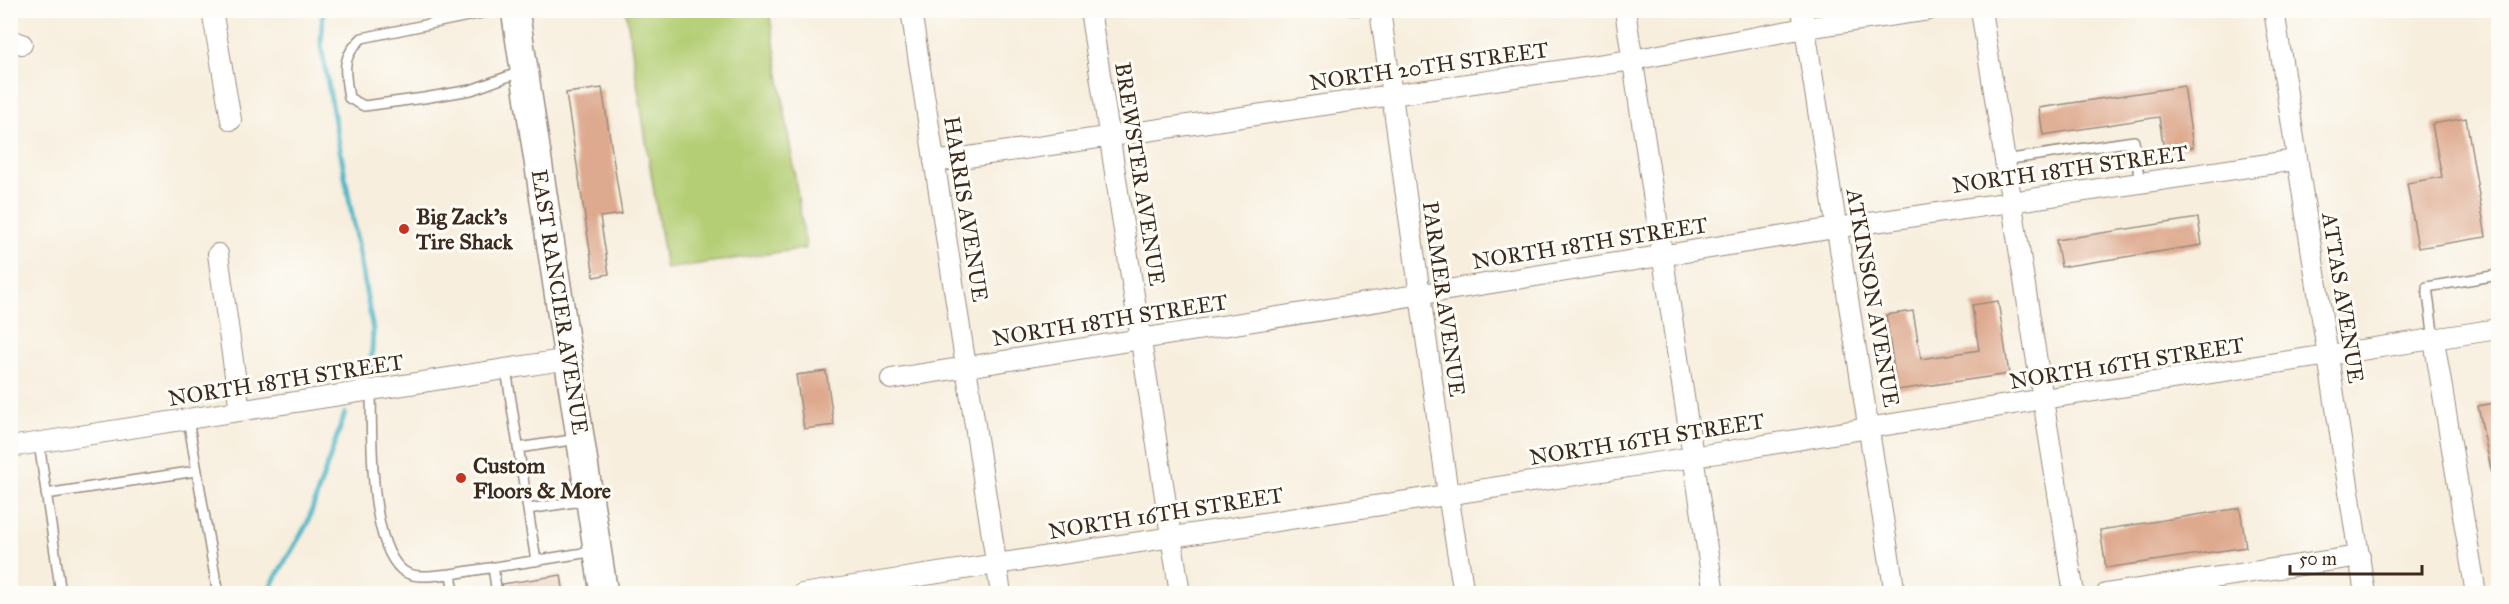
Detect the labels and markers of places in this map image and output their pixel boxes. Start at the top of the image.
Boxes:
place label: Big Zack's Tire Shack [415,203,514,255]
marker: Big Zack's Tire Shack [397,222,411,236]
place label: Custom Floors & More [473,452,611,504]
marker: Custom Floors & More [454,471,468,485]

